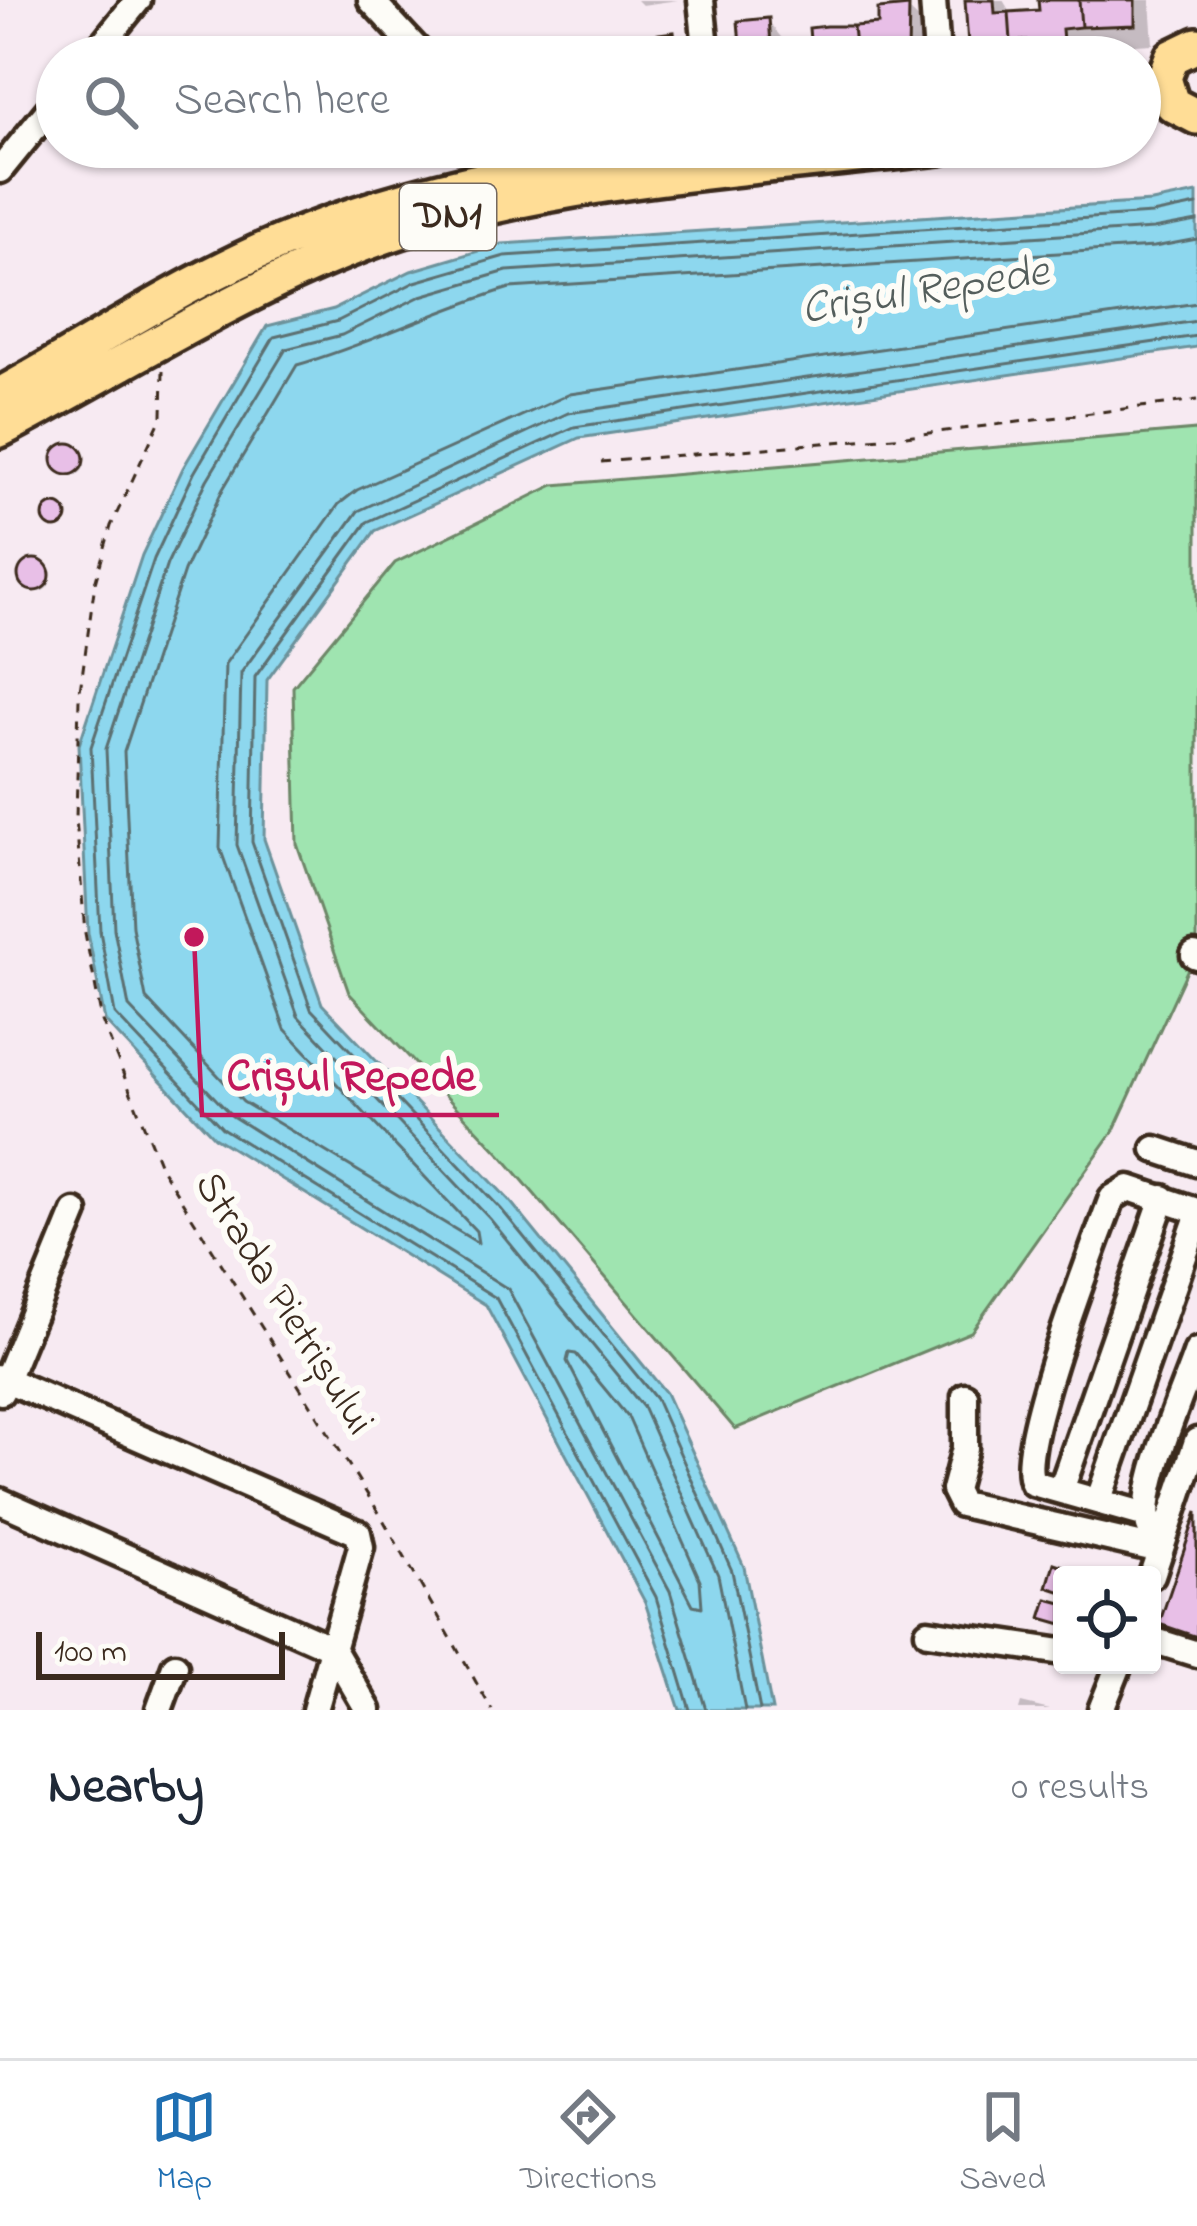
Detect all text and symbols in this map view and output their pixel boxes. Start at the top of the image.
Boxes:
search box [36,36,1161,168]
icon: search [78,69,144,135]
text: Search here [174,69,390,135]
road number: DN1 [400,184,496,250]
water label: Crișul Repede [797,240,1055,344]
callout: Crișul Repede [202,1034,499,1115]
text: Crișul Repede [226,1046,477,1112]
street label: Strada Pietrișului [178,1161,388,1447]
map controls [1053,1566,1161,1674]
button: locate [1053,1566,1161,1674]
scale bar [36,1626,285,1679]
text: 100 m [54,1629,127,1677]
text: Nearby [48,1751,204,1826]
text: 0 results [1011,1760,1149,1817]
tab: Map [151,2084,217,2204]
tab: Directions [520,2084,657,2204]
tab: Saved [960,2084,1046,2204]

